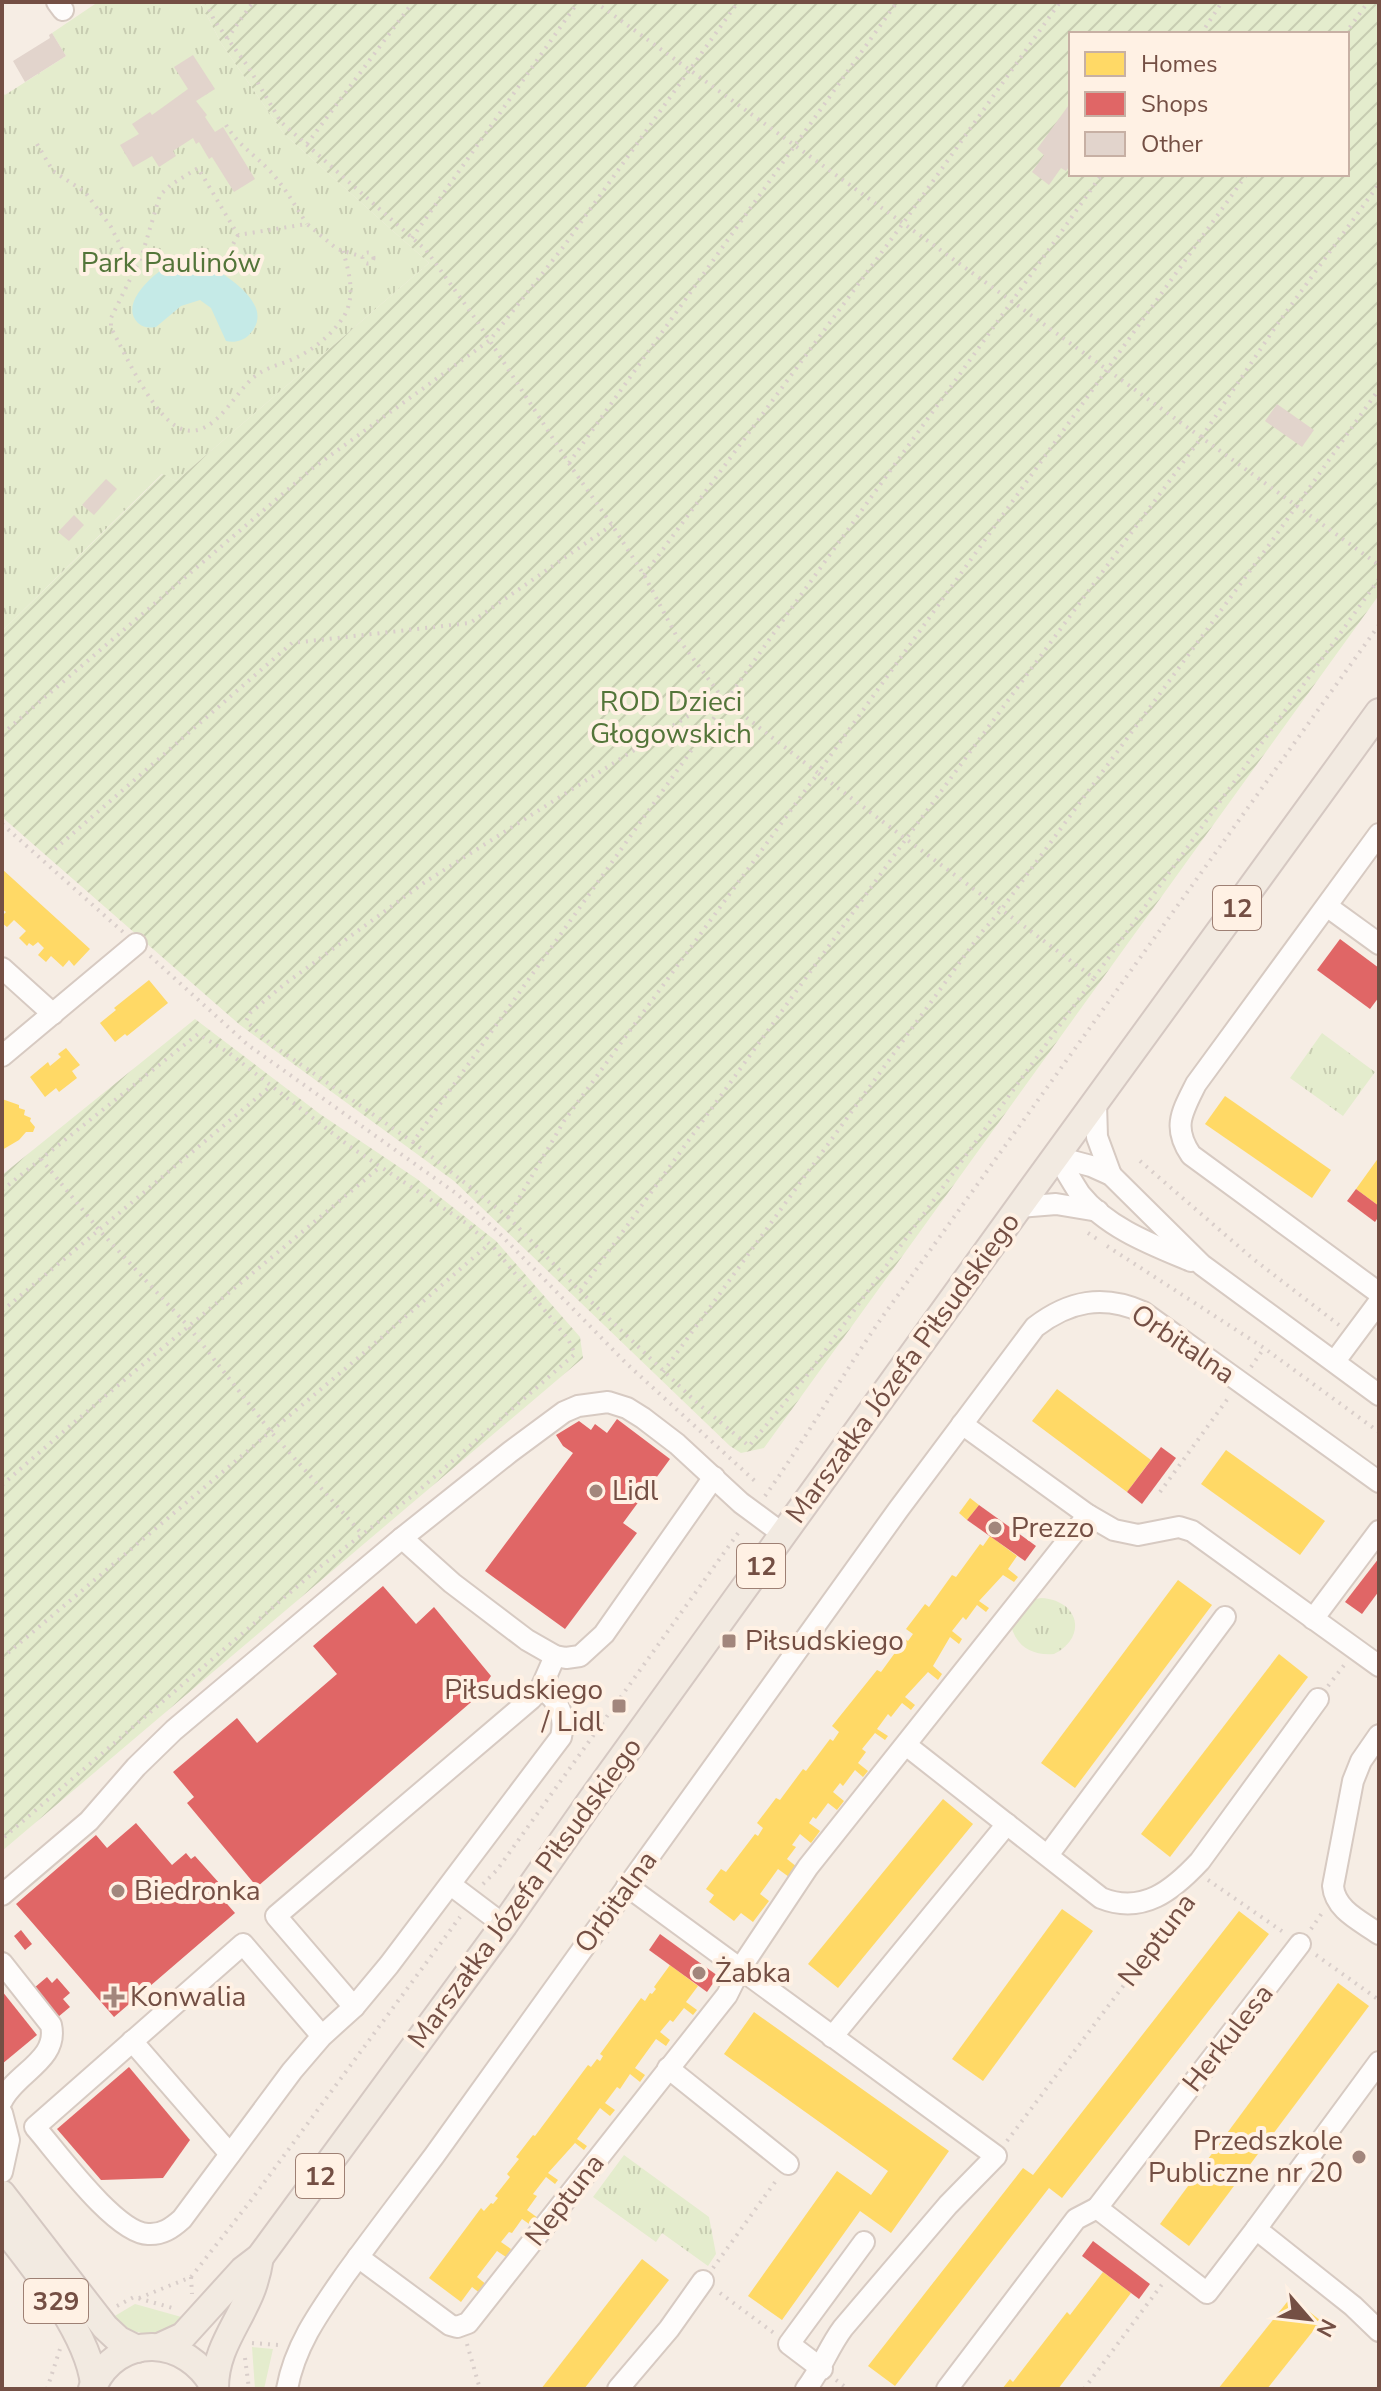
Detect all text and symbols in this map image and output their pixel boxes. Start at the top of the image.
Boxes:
legend [1069,32,1349,176]
text: Homes [1141,48,1217,80]
text: Shops [1141,88,1208,120]
text: Other [1141,128,1203,160]
park label: Park Paulinów [81,244,261,282]
park label: ROD Dzieci Głogowskich [590,683,752,753]
road number: 12 [1213,886,1261,930]
street label: Marszałka Józefa Piłsudskiego [777,1205,1029,1531]
street label: Orbitalna [1123,1295,1243,1393]
place label: Lidl [612,1472,659,1510]
marker: Lidl [587,1482,605,1500]
place label: Prezzo [1011,1509,1094,1547]
marker: Prezzo [986,1519,1004,1537]
road number: 12 [737,1544,785,1588]
place label: Piłsudskiego [745,1622,904,1660]
marker: Piłsudskiego [720,1632,738,1650]
place label: Piłsudskiego / Lidl [444,1671,604,1741]
marker: Piłsudskiego / Lidl [610,1697,628,1715]
street label: Marszałka Józefa Piłsudskiego [399,1730,651,2056]
street label: Orbitalna [566,1843,666,1961]
place label: Biedronka [134,1872,261,1910]
marker: Biedronka [109,1882,127,1900]
street label: Neptuna [1109,1885,1205,1995]
place label: Żabka [715,1954,791,1992]
marker: Żabka [690,1964,708,1982]
street label: Herkulesa [1174,1976,1282,2100]
place label: Konwalia [130,1978,246,2016]
marker: Konwalia [105,1988,123,2006]
place label: Przedszkole Publiczne nr 20 [1148,2122,1343,2192]
street label: Neptuna [517,2146,613,2254]
marker: Przedszkole Publiczne nr 20 [1350,2148,1368,2166]
road number: 12 [296,2154,344,2198]
road number: 329 [24,2279,88,2323]
north arrow [1269,2279,1349,2359]
text: N [1309,2314,1343,2342]

